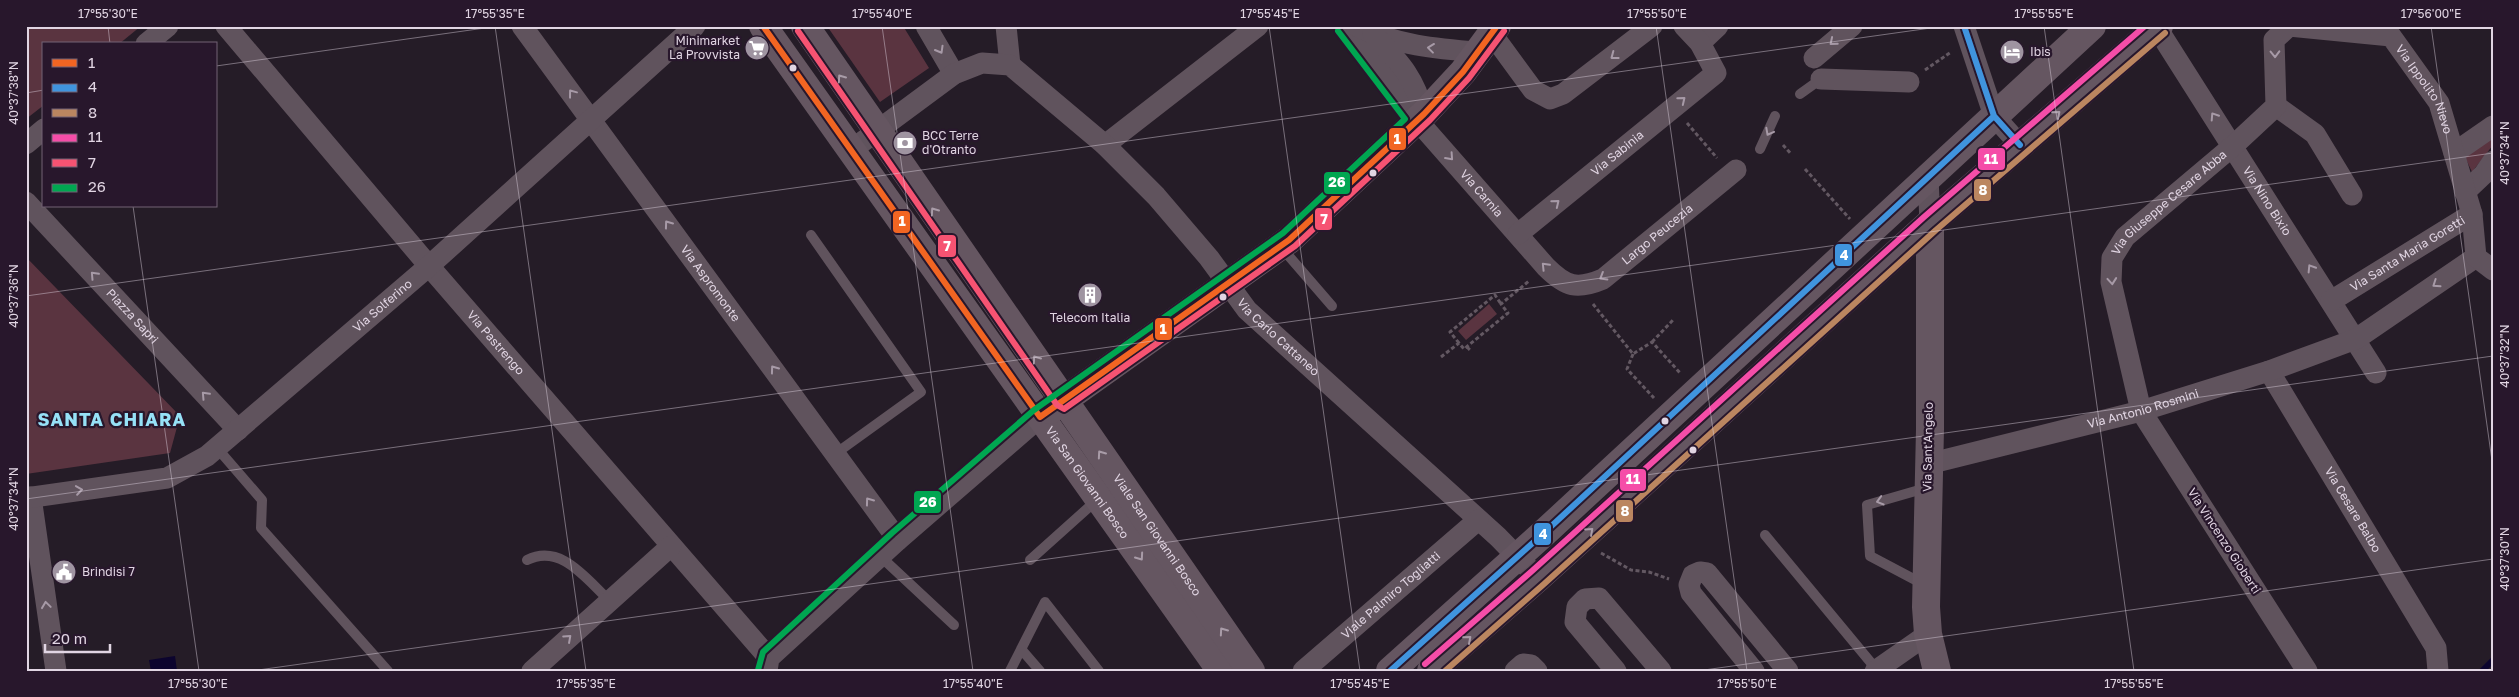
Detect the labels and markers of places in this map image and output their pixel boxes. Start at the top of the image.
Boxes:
place label: Minimarket La Provvista [669,33,740,62]
supermarket icon: Minimarket La Provvista [744,35,770,61]
hotel icon: Ibis [1999,39,2025,65]
place label: Ibis [2030,44,2051,59]
unlabelled marker [788,63,798,73]
place label: BCC Terre d'Otranto [922,128,979,157]
bank icon: BCC Terre d'Otranto [892,130,918,156]
unlabelled marker [1368,168,1378,178]
building icon: Telecom Italia [1077,282,1103,308]
unlabelled marker [1218,292,1228,302]
place label: Telecom Italia [1050,310,1130,325]
unlabelled marker [1660,416,1670,426]
unlabelled marker [1688,445,1698,455]
public building icon: Brindisi 7 [51,559,77,585]
place label: Brindisi 7 [82,564,135,579]

